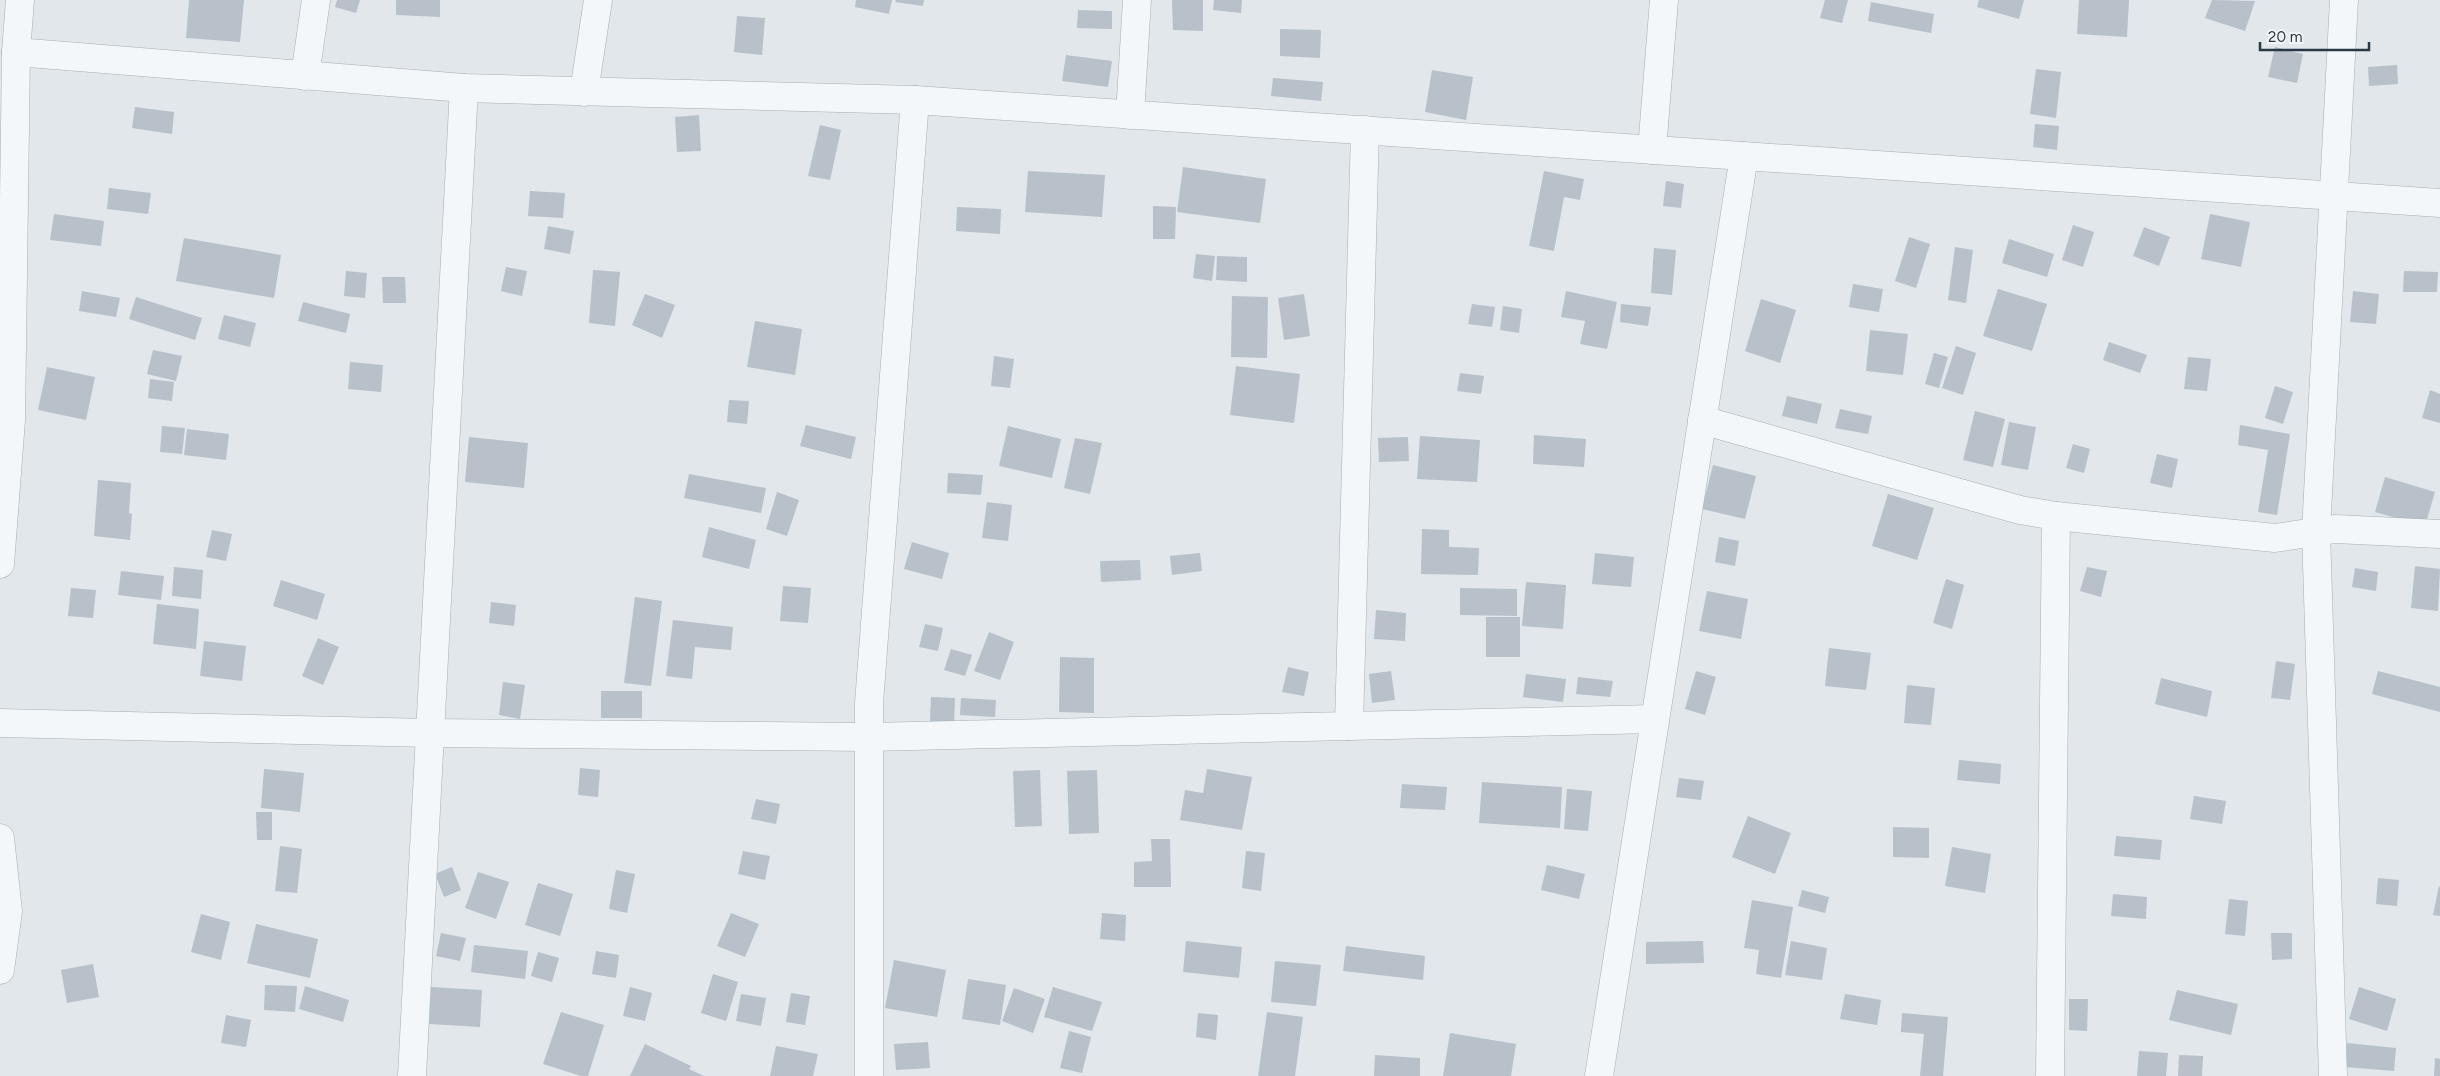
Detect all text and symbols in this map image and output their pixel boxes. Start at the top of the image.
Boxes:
scale bar [2260,20,2369,52]
text: 20 m [2268,28,2302,46]

